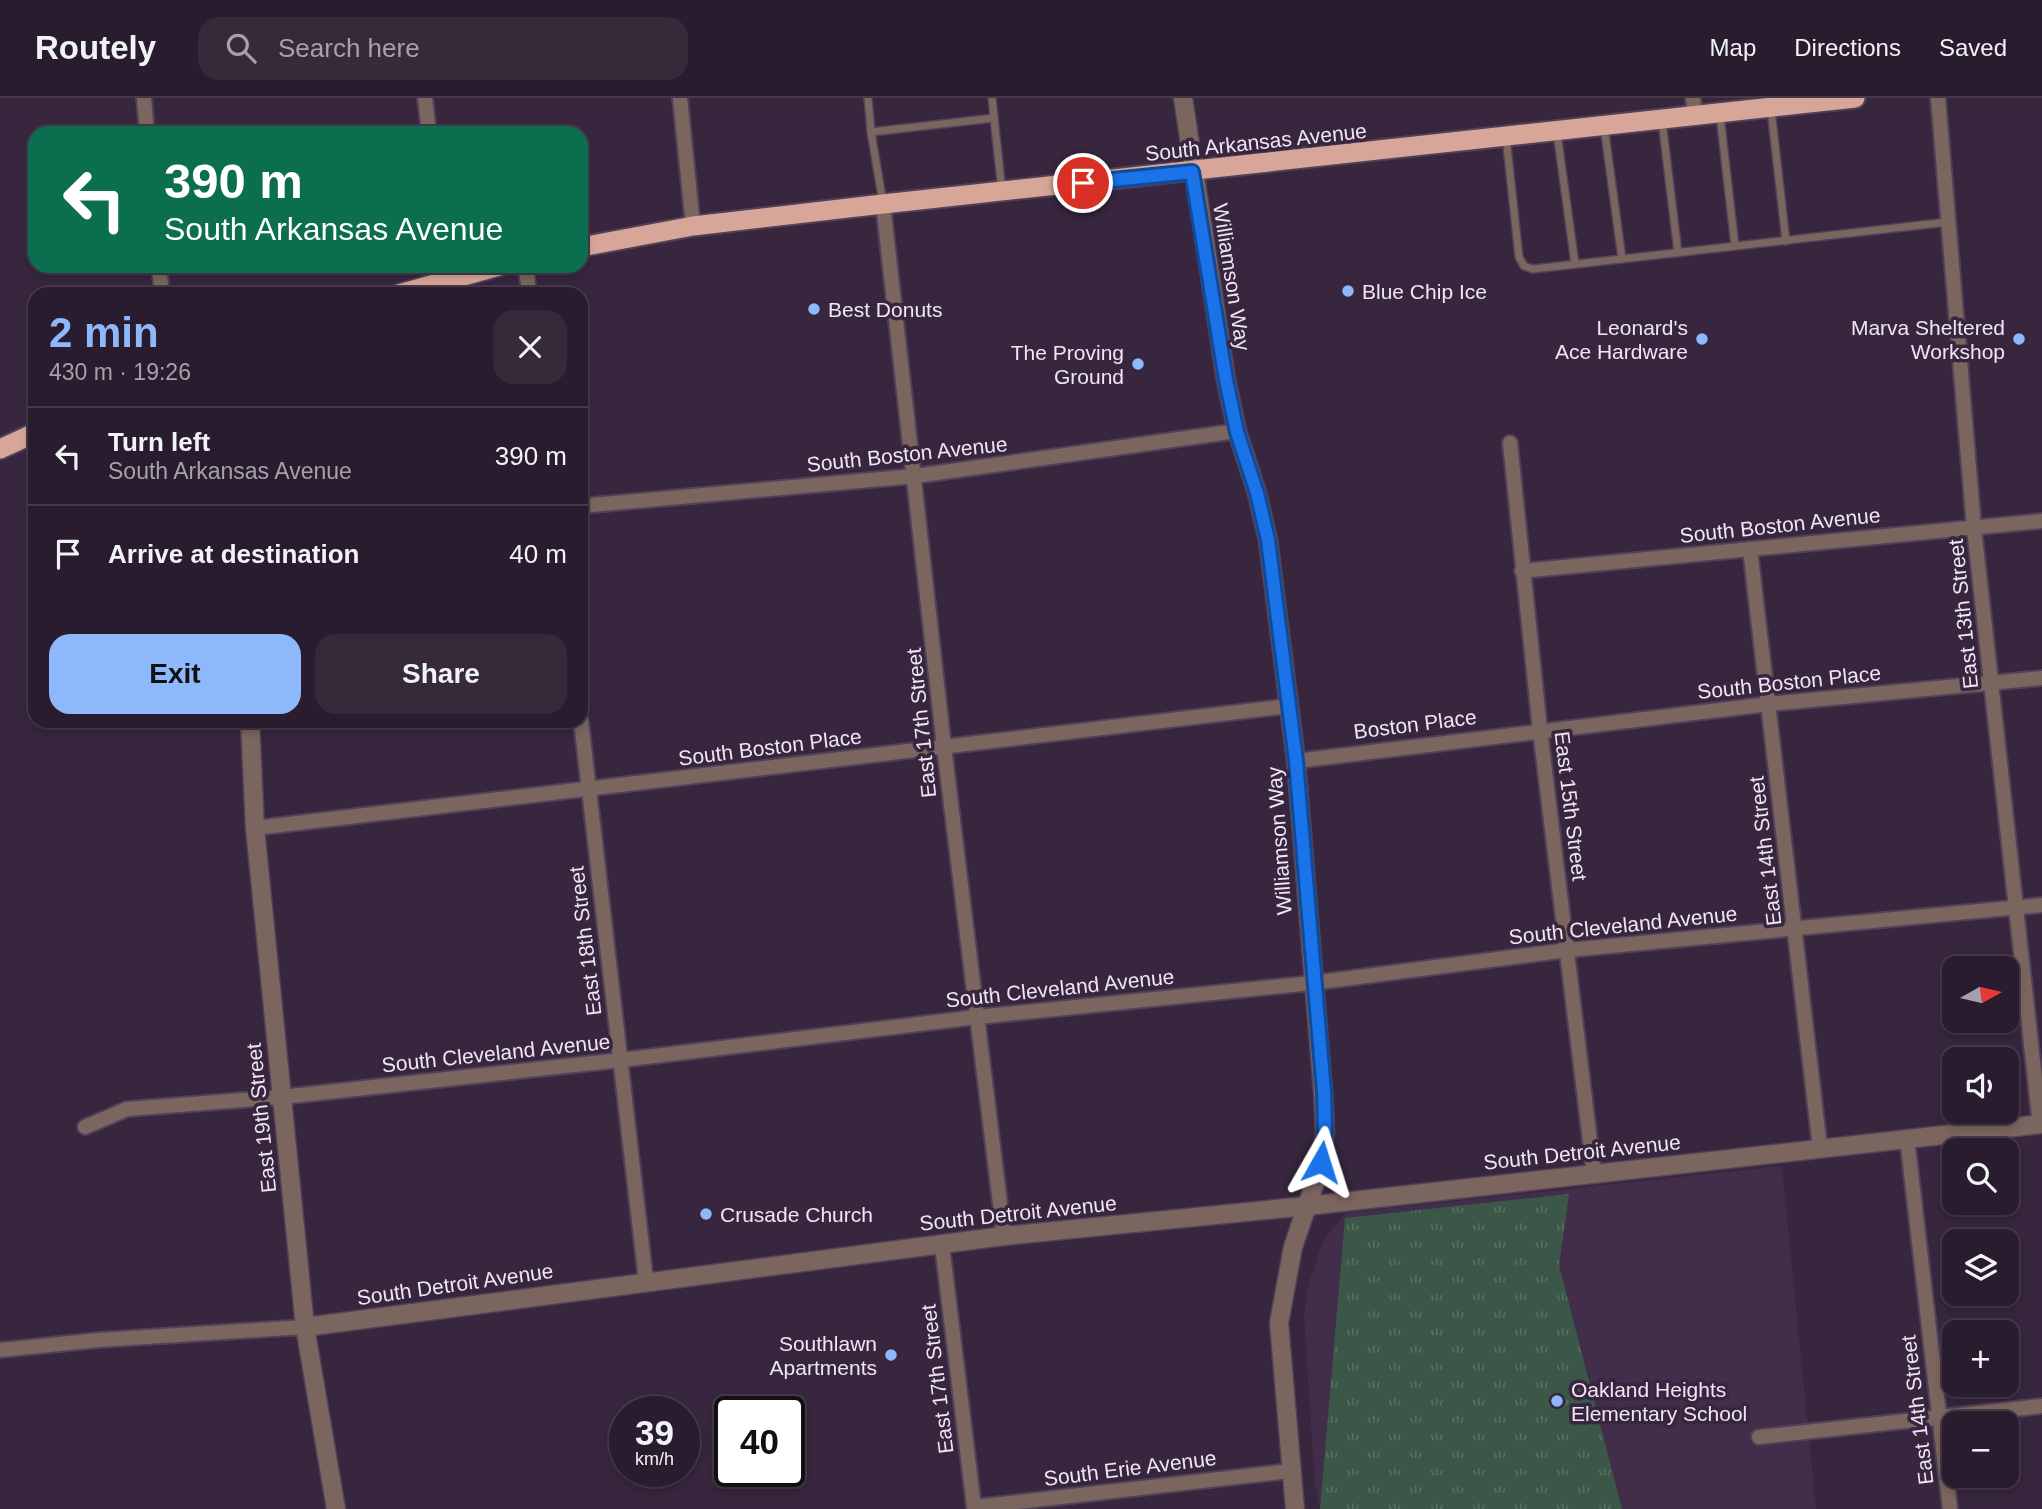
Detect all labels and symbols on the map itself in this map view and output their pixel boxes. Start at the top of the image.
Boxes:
street label: South Arkansas Avenue [1144,119,1368,165]
pin [1053,153,1113,213]
street label: Williamson Way [1209,202,1255,353]
place label: Blue Chip Ice [1362,280,1487,303]
marker: Blue Chip Ice [1340,283,1356,299]
place label: Best Donuts [828,298,942,321]
marker: Best Donuts [806,301,822,317]
place label: Leonard's Ace Hardware [1555,316,1688,363]
place label: Marva Sheltered Workshop [1851,316,2005,363]
marker: Leonard's Ace Hardware [1694,331,1710,347]
marker: Marva Sheltered Workshop [2011,331,2027,347]
place label: The Proving Ground [1011,341,1124,388]
marker: The Proving Ground [1130,356,1146,372]
street label: South Boston Avenue [806,432,1008,476]
street label: South Boston Avenue [1679,503,1881,547]
street label: East 13th Street [1944,538,1982,690]
street label: East 17th Street [902,647,940,799]
street label: South Boston Place [1696,661,1882,703]
street label: Boston Place [1352,705,1478,743]
street label: South Boston Place [677,724,863,770]
street label: East 15th Street [1550,730,1592,882]
street label: Williamson Way [1262,766,1296,916]
street label: East 14th Street [1744,775,1786,927]
street label: East 18th Street [564,865,606,1017]
street label: South Cleveland Avenue [1508,902,1738,948]
north arrow [1942,956,2020,1032]
street label: South Cleveland Avenue [945,965,1175,1011]
street label: South Cleveland Avenue [381,1030,611,1076]
street label: East 19th Street [242,1042,280,1194]
position arrow [1284,1125,1358,1199]
street label: South Detroit Avenue [1482,1130,1682,1174]
street label: South Detroit Avenue [918,1191,1118,1235]
place label: Crusade Church [720,1203,873,1226]
marker: Crusade Church [698,1206,714,1222]
street label: South Detroit Avenue [355,1259,555,1309]
street label: East 17th Street [916,1303,958,1455]
place label: Southlawn Apartments [770,1332,877,1379]
street label: East 14th Street [1896,1334,1938,1486]
marker: Southlawn Apartments [883,1347,899,1363]
place label: Oakland Heights Elementary School [1571,1378,1747,1425]
marker: Oakland Heights Elementary School [1549,1393,1565,1409]
speed limit sign: 40 [714,1396,805,1487]
street label: South Erie Avenue [1042,1446,1218,1490]

